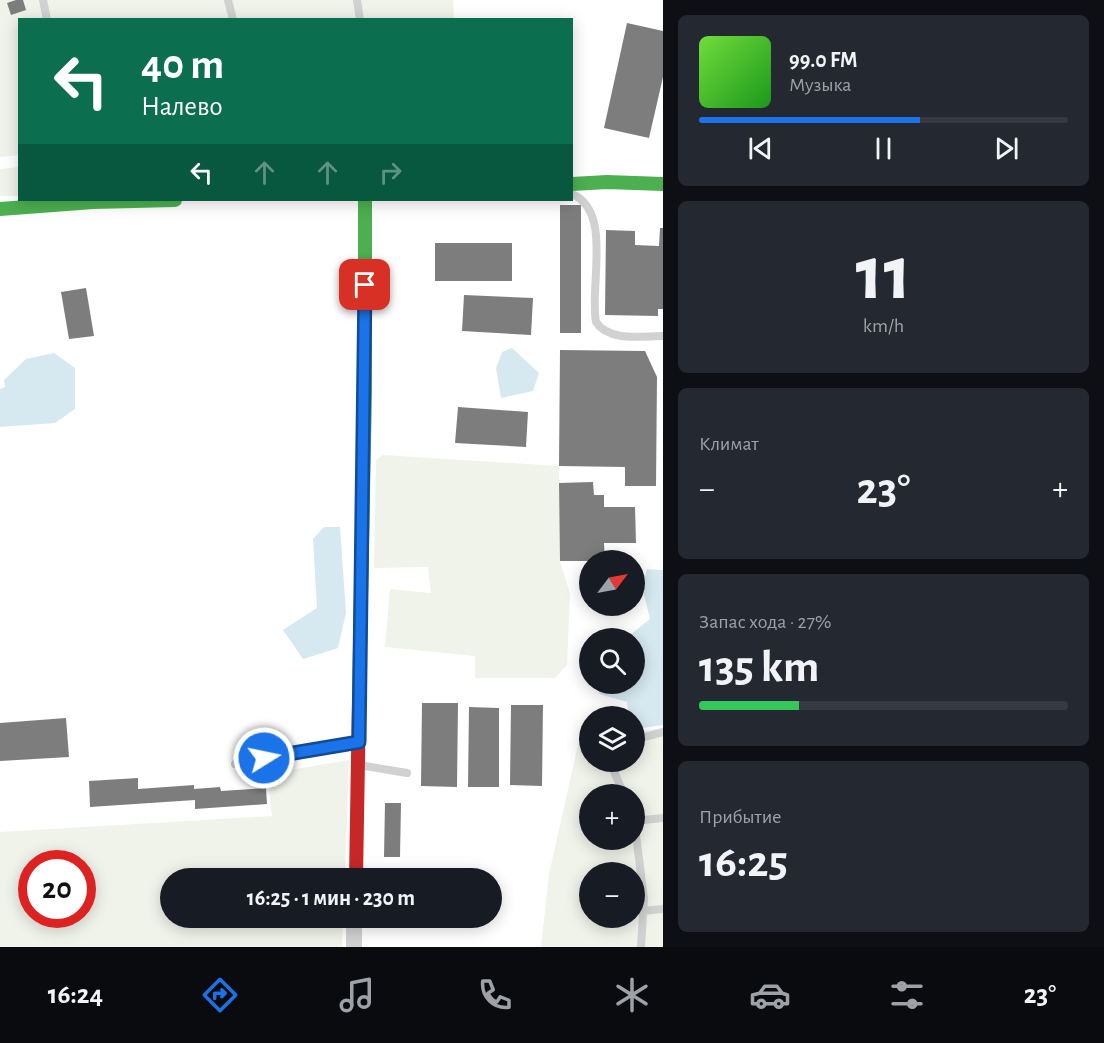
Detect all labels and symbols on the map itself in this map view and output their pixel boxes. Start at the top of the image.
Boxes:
pin [339,259,390,310]
north arrow [579,550,645,616]
position arrow [232,726,296,790]
speed limit sign: 20 [18,850,96,928]

